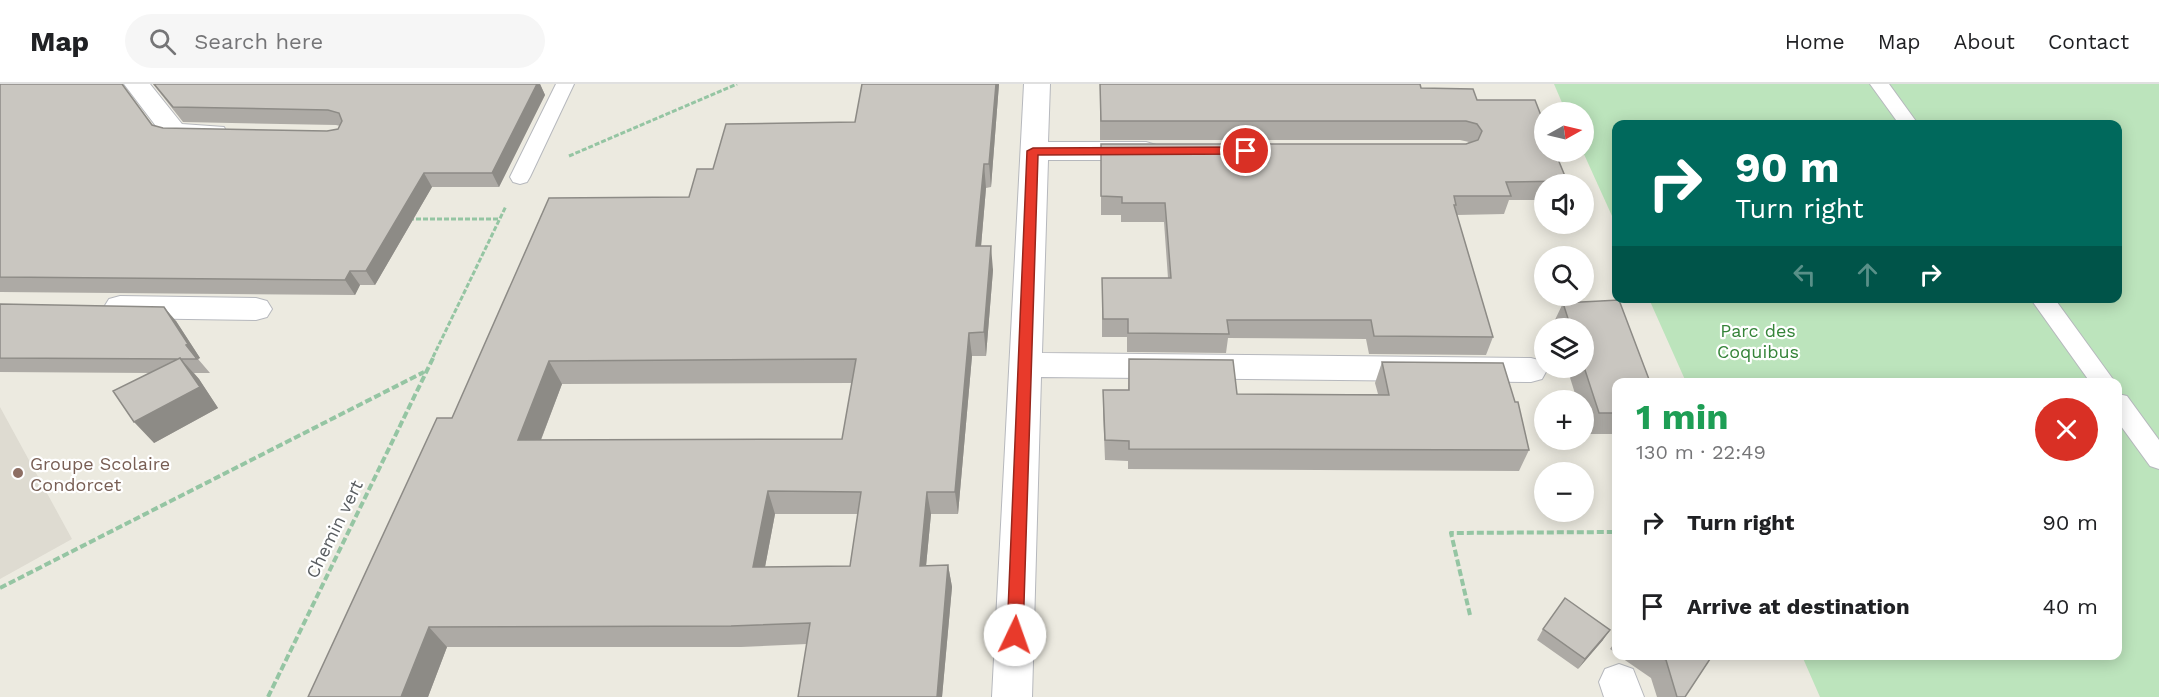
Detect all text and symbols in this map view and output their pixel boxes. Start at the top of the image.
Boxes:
search box [125,14,545,68]
text: Map [30,25,89,58]
icon: search [146,25,179,58]
text: Search here [194,29,323,54]
text: Home [1785,29,1845,54]
text: Map [1878,29,1921,54]
text: About [1954,29,2015,54]
text: Contact [2048,29,2129,54]
north arrow [1534,102,1594,162]
map controls [1534,102,1594,522]
pin [1220,125,1271,176]
icon: arrive [1229,134,1262,167]
text: 90 m [1735,143,1839,192]
icon: right [1636,144,1714,222]
button: sound [1534,174,1594,234]
text: Turn right [1735,193,1864,225]
button: search [1534,246,1594,306]
icon: left [1788,258,1821,291]
icon: ahead [1851,258,1884,291]
icon: right [1914,258,1947,291]
button: layers [1534,318,1594,378]
park label: Parc des Coquibus [1717,320,1799,362]
button: + [1534,390,1594,450]
text: 1 min [1636,396,1728,438]
button: close [2035,398,2098,461]
text: 130 m · 22:49 [1636,440,1766,464]
place label: Groupe Scolaire Condorcet [30,453,170,495]
button: − [1534,462,1594,522]
marker: Groupe Scolaire Condorcet [11,466,25,480]
street label: Chemin vert [301,476,367,582]
icon: right [1636,506,1669,539]
text: Turn right [1687,510,1794,535]
text: 90 m [2042,510,2098,535]
icon: arrive [1636,590,1669,623]
text: Arrive at destination [1687,594,1910,619]
text: 40 m [2042,594,2098,619]
position arrow [983,603,1047,667]

